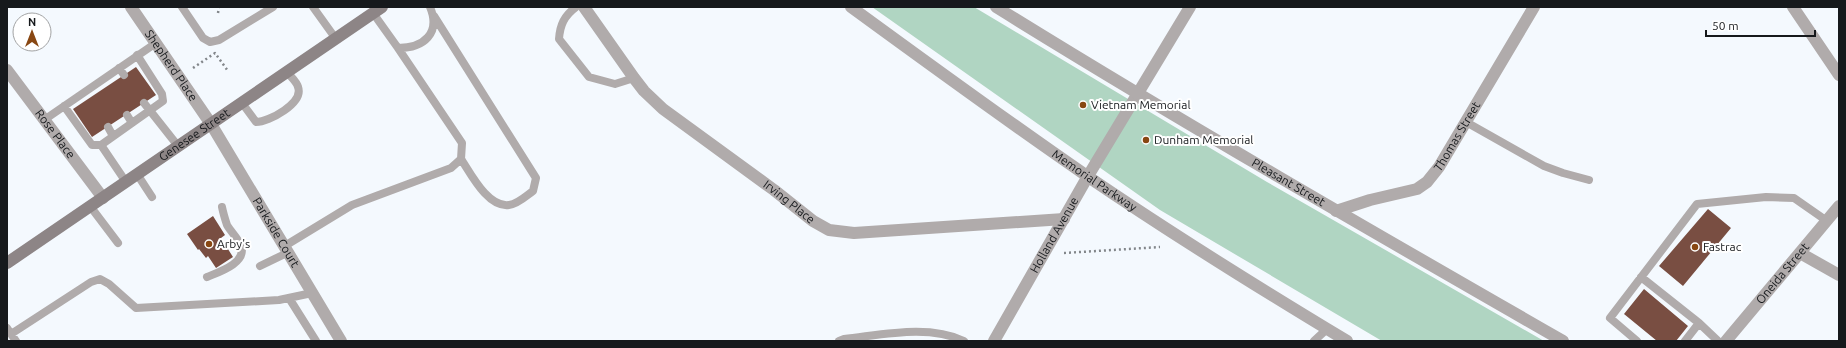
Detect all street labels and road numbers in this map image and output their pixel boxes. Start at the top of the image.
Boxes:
street label: Shepherd Place [143,27,200,103]
street label: Thomas Street [1431,99,1483,174]
street label: Genesee Street [156,106,232,163]
street label: Rose Place [33,107,78,161]
street label: Memorial Parkway [1050,147,1139,214]
street label: Pleasant Street [1250,156,1328,209]
street label: Irving Place [761,177,818,226]
street label: Parkside Court [250,195,302,270]
street label: Holland Avenue [1027,195,1081,275]
street label: Oneida Street [1753,240,1811,306]

